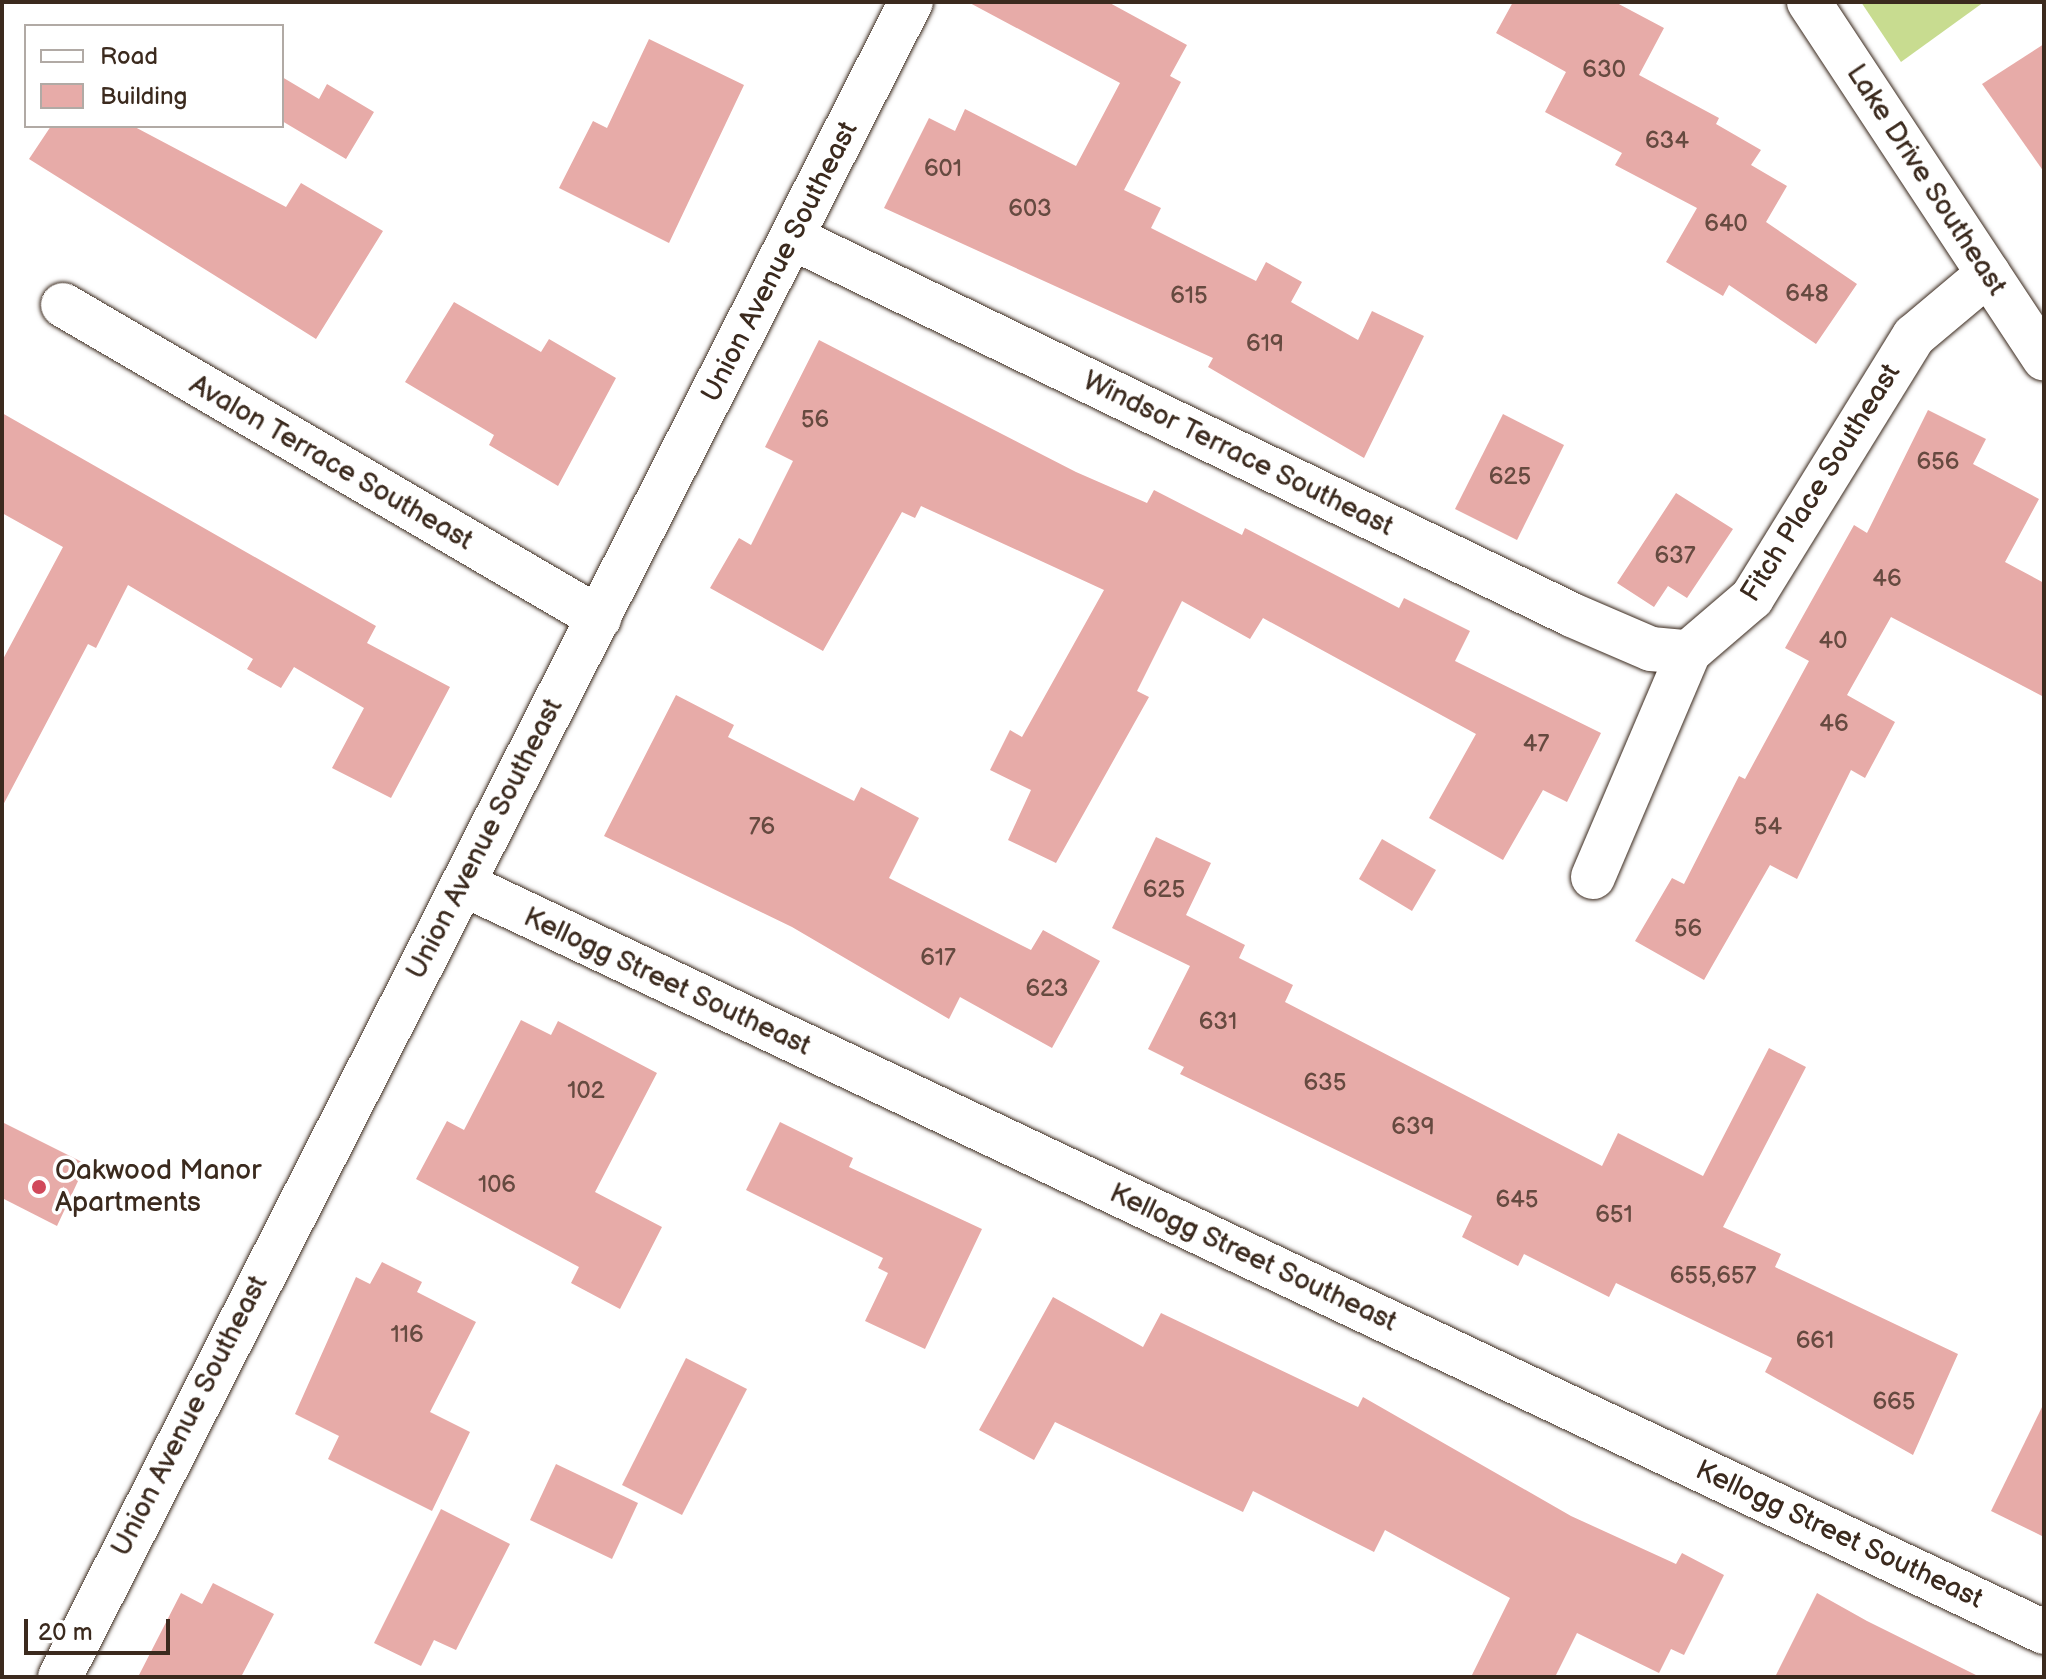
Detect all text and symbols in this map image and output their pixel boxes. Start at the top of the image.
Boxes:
legend [24,24,284,128]
text: Road [100,42,158,71]
house number: 630 [1582,56,1626,84]
street label: Lake Drive Southeast [1839,58,2013,302]
text: Building [100,82,187,111]
street label: Union Avenue Southeast [694,116,866,408]
house number: 634 [1645,127,1689,155]
house number: 601 [924,155,962,183]
house number: 603 [1008,195,1052,223]
house number: 640 [1704,210,1748,238]
house number: 648 [1785,280,1829,308]
house number: 615 [1170,282,1208,310]
house number: 619 [1246,330,1284,358]
street label: Fitch Place Southeast [1734,358,1908,608]
street label: Windsor Terrace Southeast [1077,364,1399,544]
street label: Avalon Terrace Southeast [183,368,479,558]
house number: 56 [801,406,829,434]
house number: 656 [1916,448,1960,476]
house number: 625 [1489,463,1531,491]
house number: 637 [1654,542,1696,570]
house number: 46 [1872,565,1902,593]
house number: 40 [1819,627,1847,655]
street label: Union Avenue Southeast [399,693,571,985]
house number: 46 [1819,710,1849,738]
house number: 47 [1523,730,1549,758]
house number: 76 [749,813,775,841]
house number: 54 [1754,813,1782,841]
house number: 625 [1143,876,1185,904]
street label: Kellogg Street Southeast [518,900,816,1064]
house number: 56 [1674,915,1702,943]
house number: 617 [920,944,956,972]
house number: 623 [1025,975,1069,1003]
house number: 631 [1199,1008,1237,1036]
house number: 635 [1303,1069,1347,1097]
house number: 102 [567,1077,605,1105]
house number: 639 [1391,1113,1435,1141]
place label: Oakwood Manor Apartments [55,1154,261,1220]
house number: 106 [478,1171,516,1199]
street label: Kellogg Street Southeast [1104,1176,1402,1340]
marker: Oakwood Manor Apartments [30,1178,48,1196]
house number: 645 [1495,1186,1539,1214]
house number: 651 [1595,1201,1633,1229]
house number: 655,657 [1670,1262,1756,1290]
street label: Union Avenue Southeast [104,1270,276,1562]
house number: 116 [390,1321,424,1349]
house number: 661 [1796,1327,1834,1355]
house number: 665 [1872,1388,1916,1416]
street label: Kellogg Street Southeast [1690,1453,1988,1617]
scale bar [28,1603,174,1653]
text: 20 m [38,1618,93,1647]

